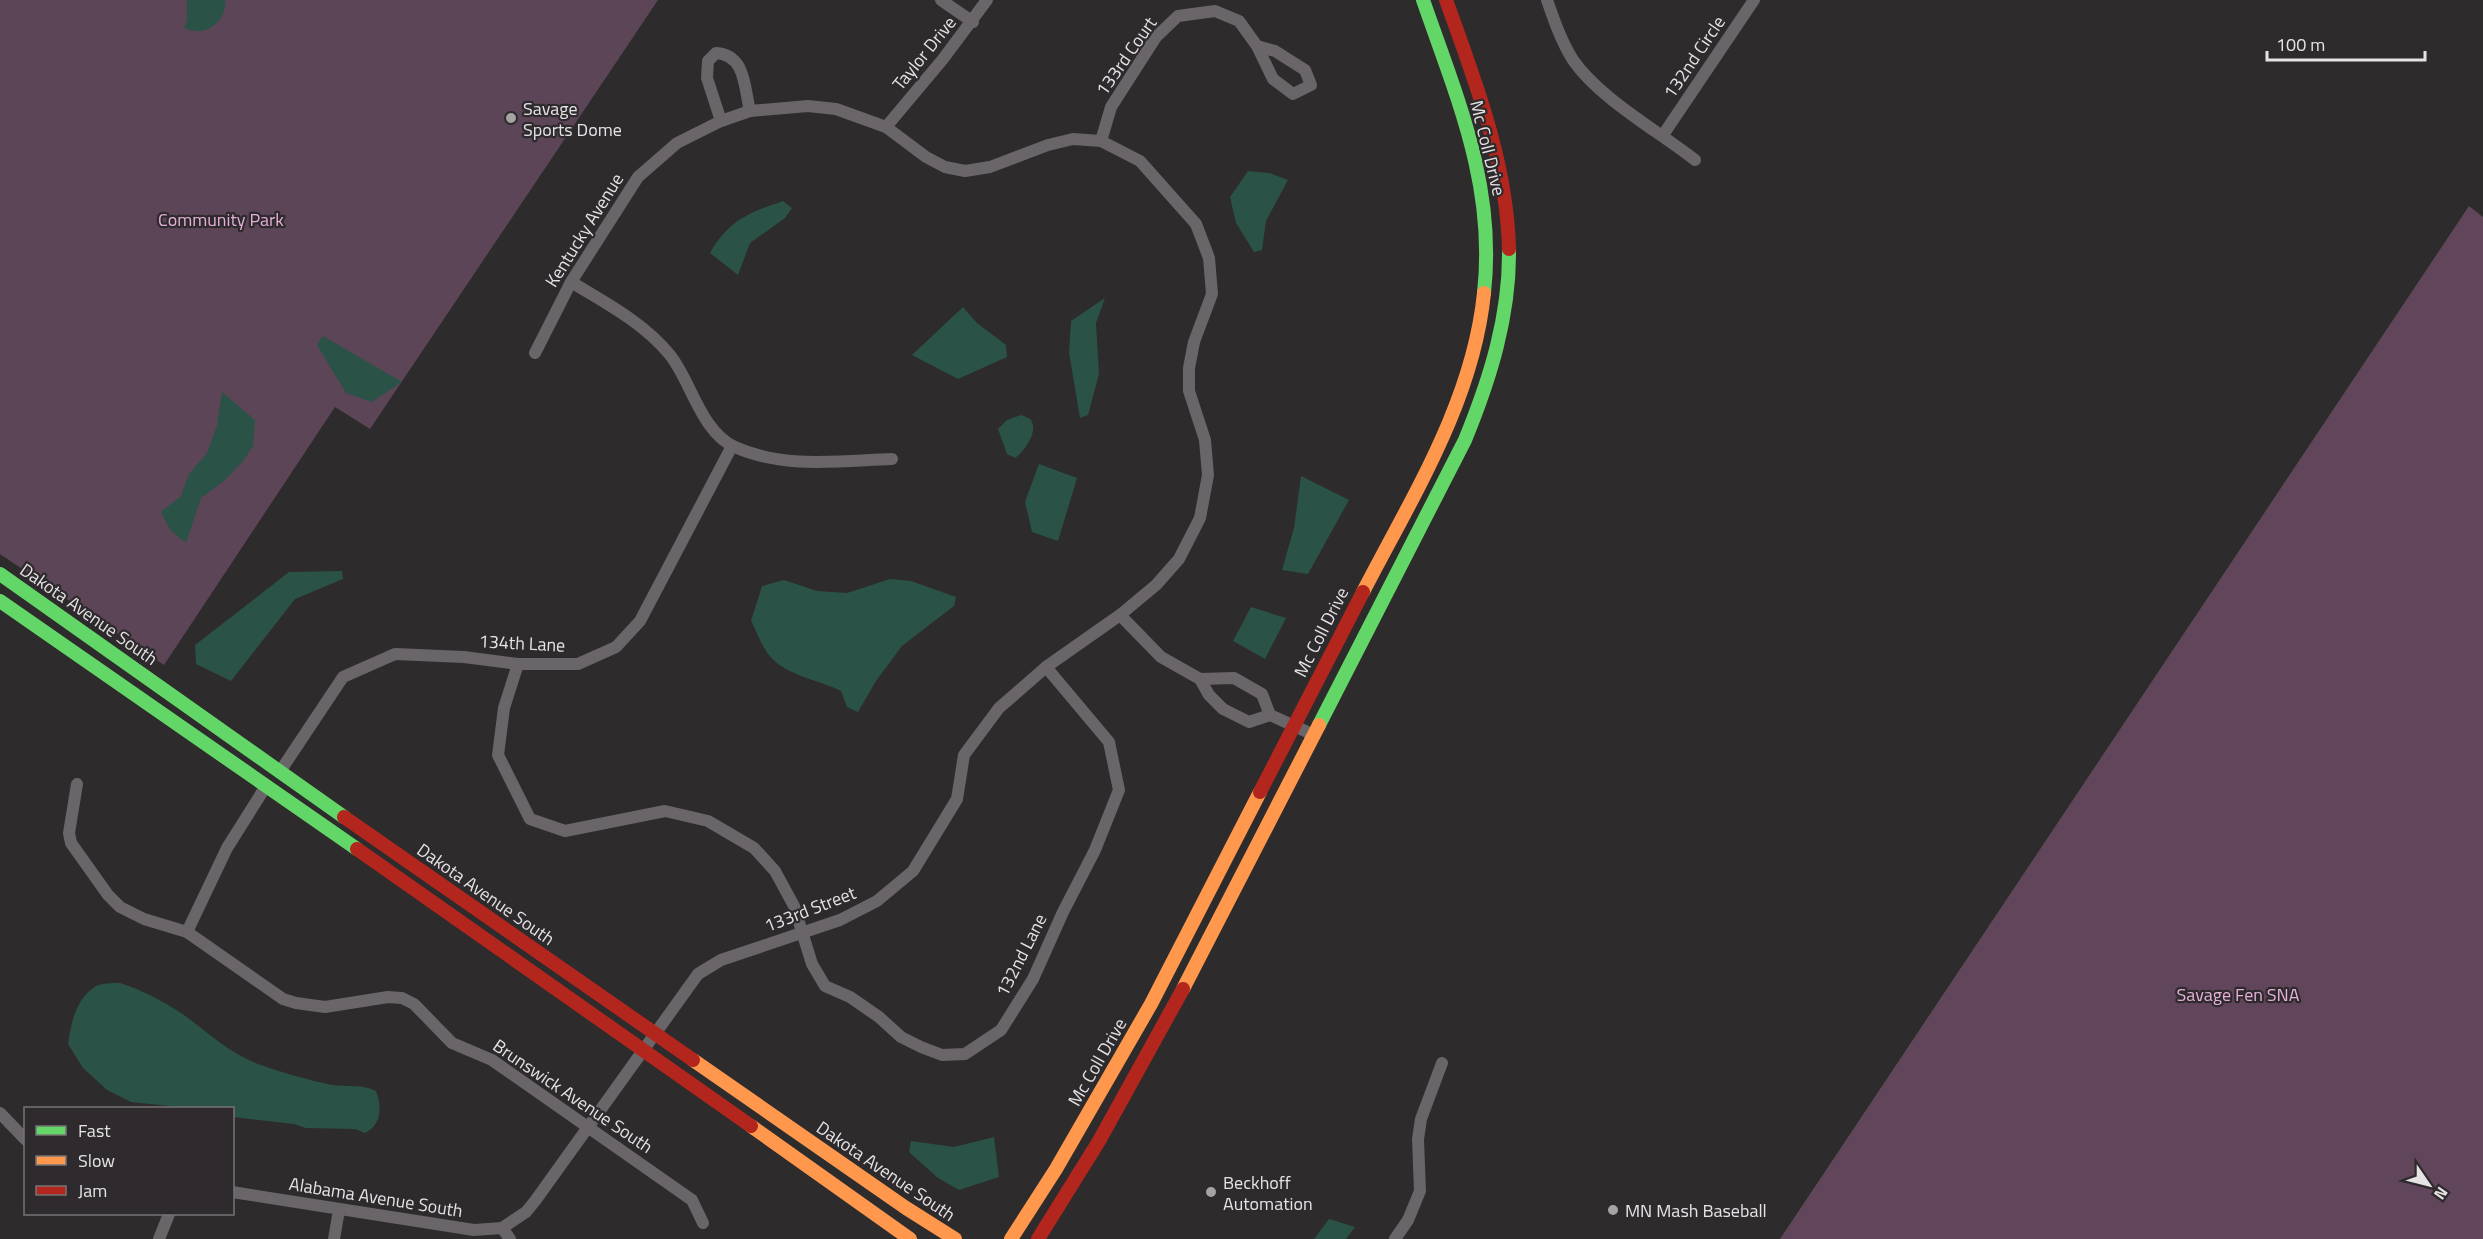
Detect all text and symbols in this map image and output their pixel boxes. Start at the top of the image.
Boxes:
street label: Taylor Drive [886,10,962,96]
street label: 133rd Court [1089,10,1164,101]
street label: 132nd Circle [1656,10,1732,104]
scale bar [2267,24,2424,62]
text: 100 m [2276,31,2325,58]
place label: Savage Sports Dome [523,95,622,143]
street label: Mc Coll Drive [1463,97,1513,199]
marker: Savage Sports Dome [504,111,518,125]
street label: Kentucky Avenue [538,168,630,292]
park label: Community Park [158,206,284,233]
street label: Dakota Avenue South [15,556,163,672]
street label: Mc Coll Drive [1287,582,1355,682]
street label: 134th Lane [478,627,566,659]
street label: Dakota Avenue South [412,836,560,952]
street label: 133rd Street [760,879,860,939]
street label: 132nd Lane [989,909,1053,1001]
park label: Savage Fen SNA [2176,981,2300,1008]
street label: Mc Coll Drive [1061,1013,1133,1111]
street label: Brunswick Avenue South [488,1032,658,1160]
legend [24,1107,234,1215]
street label: Dakota Avenue South [811,1114,961,1228]
text: Fast [78,1117,111,1144]
text: Slow [78,1147,115,1174]
north arrow [2399,1155,2459,1215]
place label: Beckhoff Automation [1223,1169,1313,1217]
street label: Alabama Avenue South [287,1170,465,1224]
text: Jam [78,1177,107,1204]
text: N [2428,1182,2454,1205]
marker: Beckhoff Automation [1204,1185,1218,1199]
place label: MN Mash Baseball [1625,1197,1767,1224]
marker: MN Mash Baseball [1606,1203,1620,1217]

